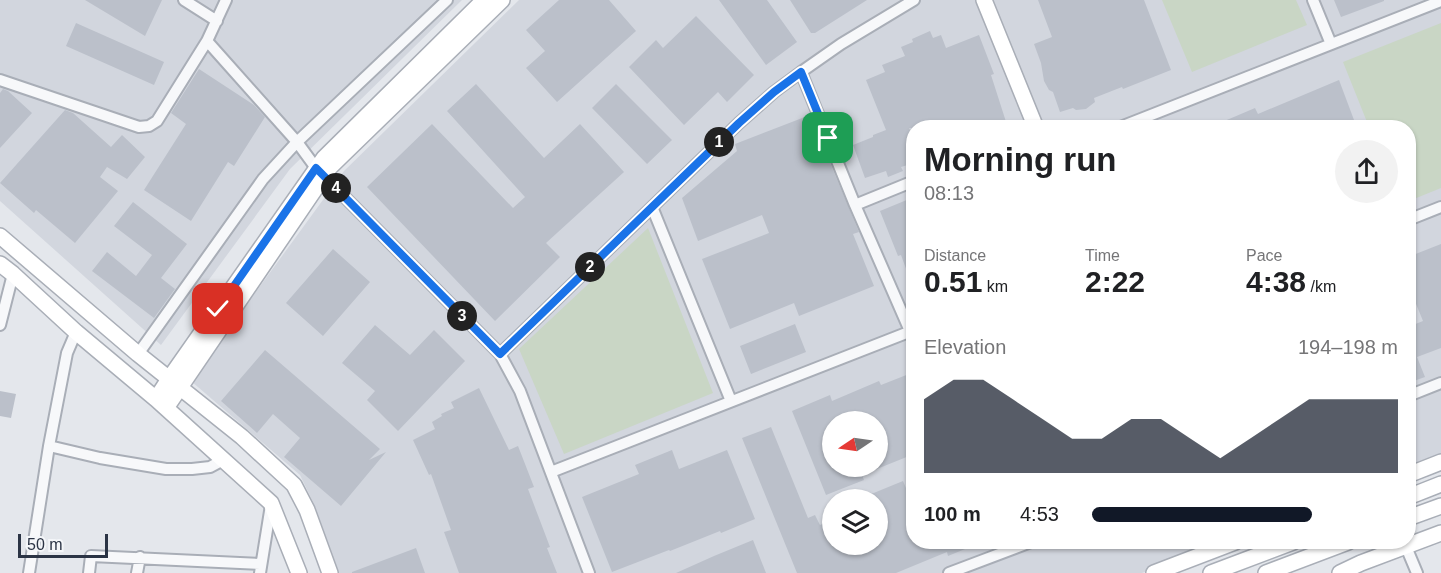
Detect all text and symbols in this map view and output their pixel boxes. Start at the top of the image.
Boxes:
pin [802,112,853,163]
icon: arrive [811,121,844,154]
pin: 1 [704,127,734,157]
text: 1 [715,133,723,150]
button: share [1335,140,1398,203]
text: Morning run [924,141,1116,178]
pin: 4 [321,173,351,203]
text: 4 [332,179,340,196]
text: 08:13 [924,182,974,204]
text: Distance [924,247,986,264]
text: Time [1085,247,1120,264]
text: Pace [1246,247,1282,264]
pin: 2 [575,252,605,282]
text: 2 [586,258,594,275]
text: 0.51 [924,265,982,298]
text: 2:22 [1085,265,1145,298]
text: 4:38 [1246,265,1306,298]
text: km [982,278,1008,295]
text: /km [1306,278,1336,295]
pin [192,283,243,334]
icon: check [201,292,234,325]
pin: 3 [447,301,477,331]
text: 3 [458,307,466,324]
text: Elevation [924,336,1006,358]
text: 194–198 m [1298,336,1398,358]
north arrow [822,411,888,477]
map controls [822,411,888,555]
button: layers [822,489,888,555]
text: 100 m [924,503,981,525]
text: 4:53 [1020,503,1059,525]
scale bar [18,531,108,558]
text: 50 m [27,536,63,553]

